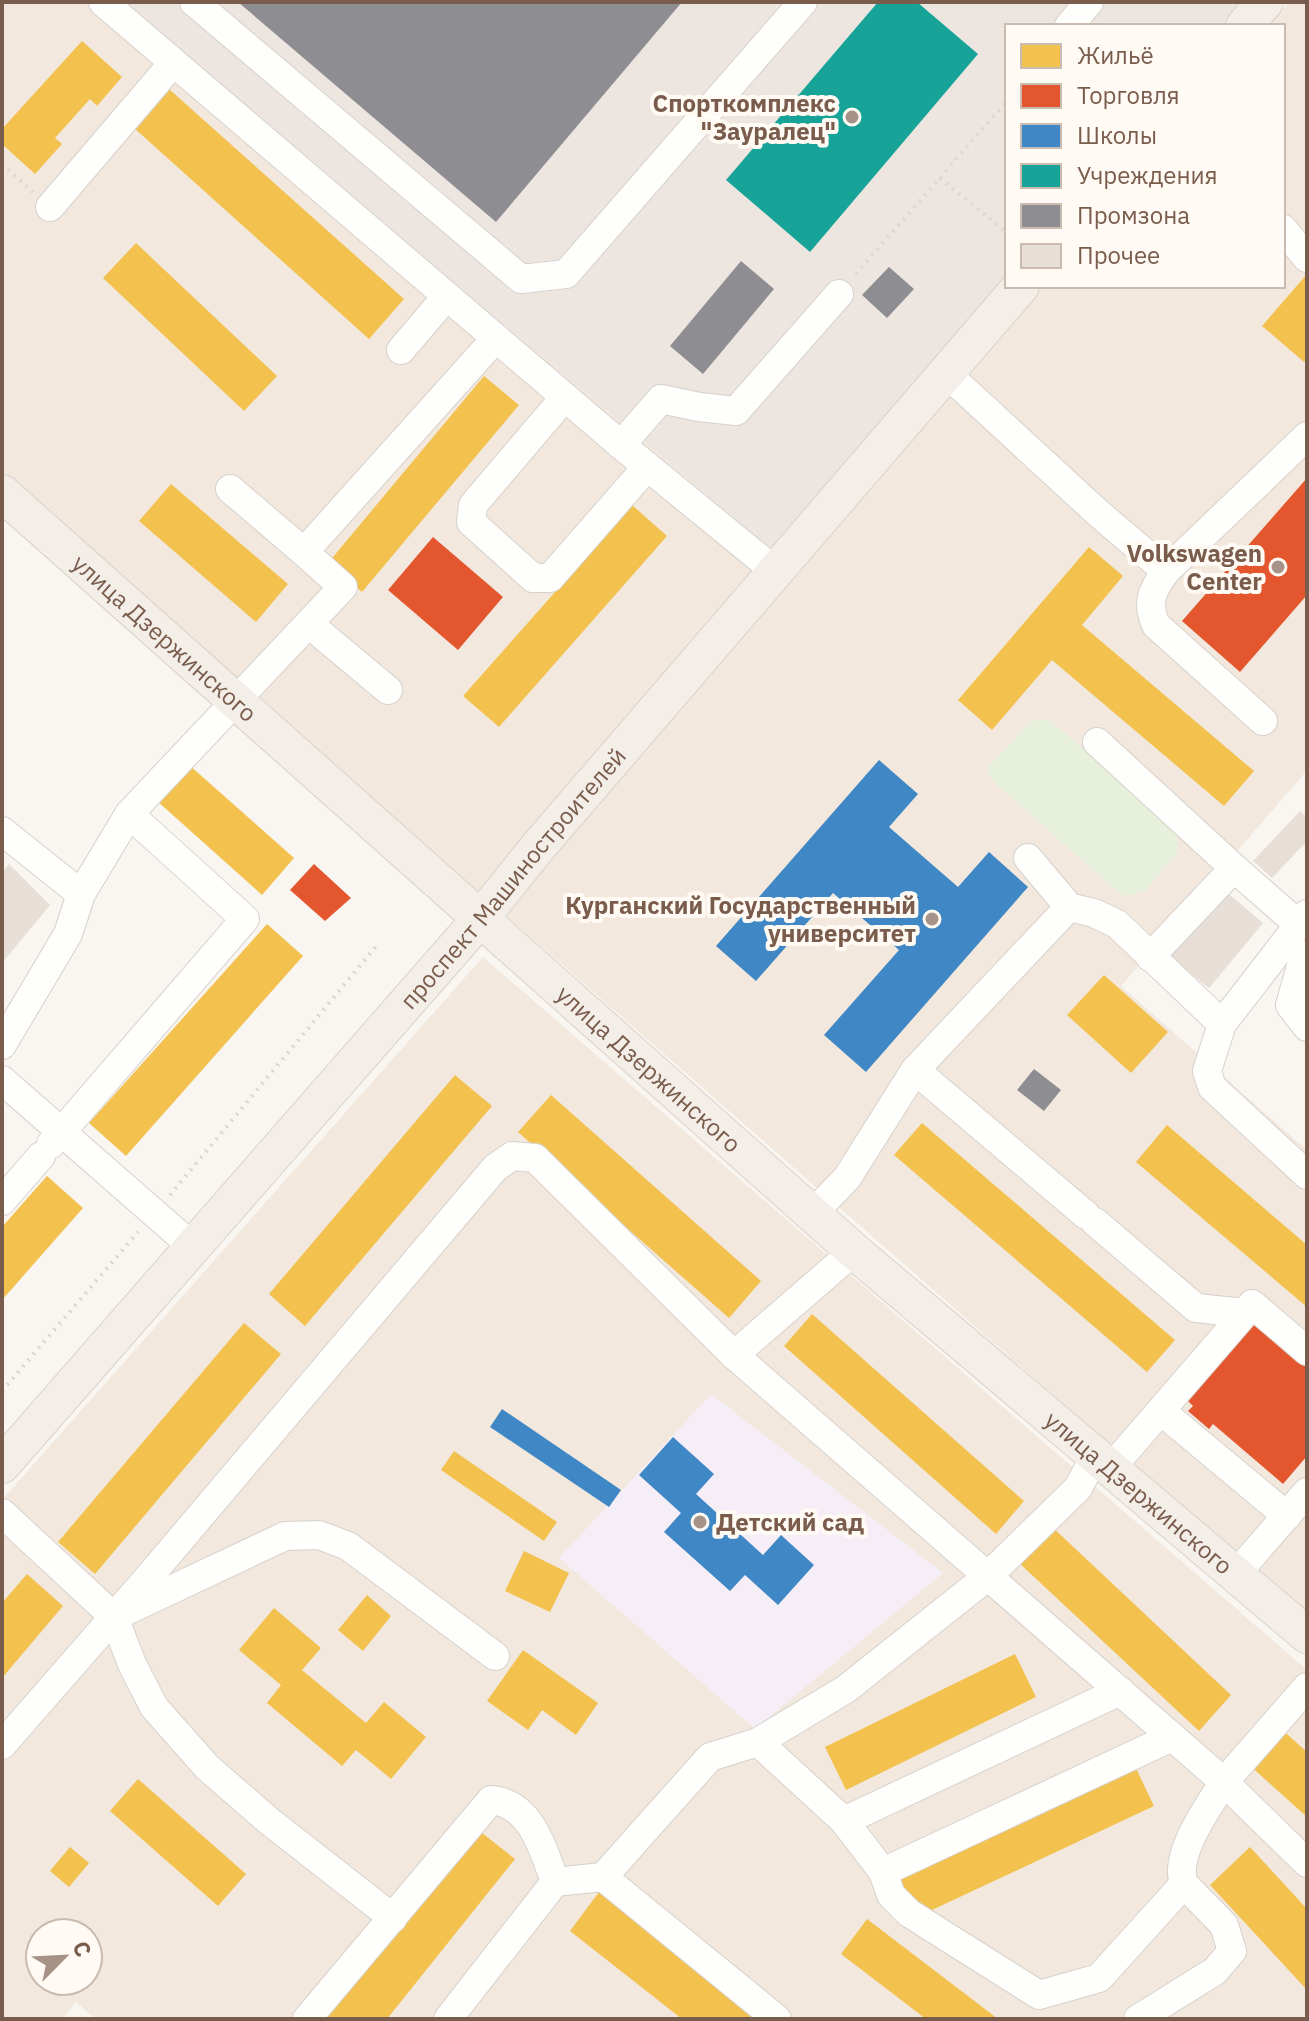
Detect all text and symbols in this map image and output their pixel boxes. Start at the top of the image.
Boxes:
legend [1005,24,1285,288]
text: Жильё [1077,39,1154,71]
text: Торговля [1077,79,1180,111]
place label: Спорткомплекс "Зауралец" [653,87,836,147]
marker: Спорткомплекс "Зауралец" [843,108,861,126]
text: Школы [1077,119,1157,151]
text: Учреждения [1077,159,1218,191]
text: Промзона [1077,199,1190,231]
text: Прочее [1077,239,1160,271]
place label: Volkswagen Center [1127,537,1262,597]
street label: улица Дзержинского [66,547,264,729]
marker: Volkswagen Center [1269,558,1287,576]
street label: проспект Машиностроителей [393,741,633,1016]
place label: Курганский Государственный университет [565,889,916,949]
marker: Курганский Государственный университет [923,910,941,928]
street label: улица Дзержинского [550,978,748,1159]
street label: улица Дзержинского [1038,1404,1240,1581]
place label: Детский сад [716,1506,864,1538]
marker: Детский сад [691,1513,709,1531]
north arrow [24,1917,104,1997]
text: С [67,1936,99,1961]

